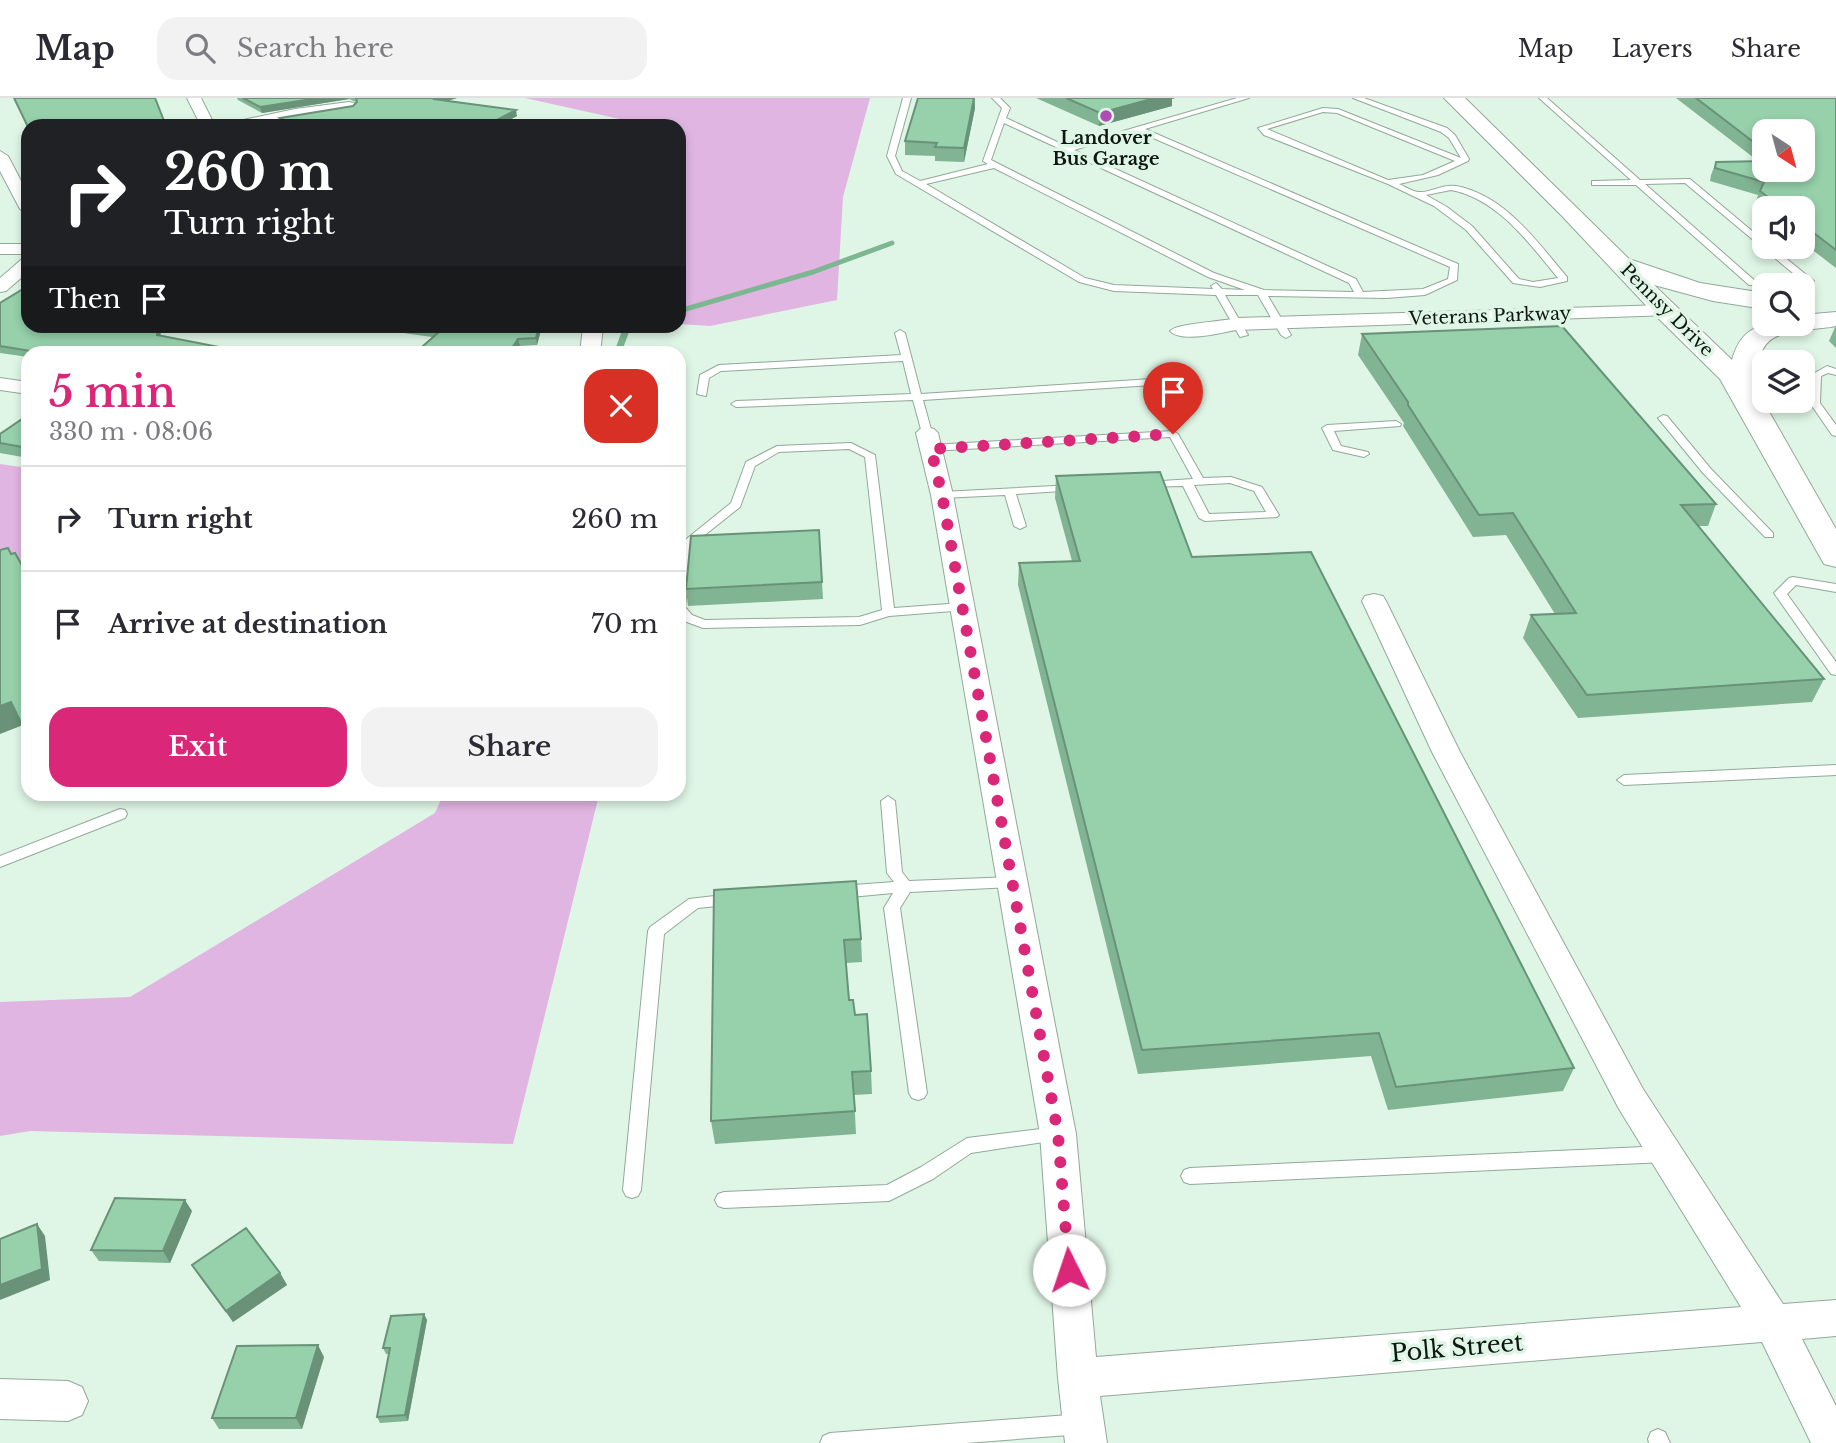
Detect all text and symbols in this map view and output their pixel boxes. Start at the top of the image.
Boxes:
search box [157,17,647,80]
text: Map [35,28,115,69]
icon: search [181,29,219,67]
text: Search here [237,32,394,64]
text: Map [1518,34,1574,63]
text: Layers [1612,34,1693,63]
text: Share [1731,34,1801,63]
marker: Landover Bus Garage [1098,108,1114,124]
north arrow [1752,119,1815,182]
map controls [1752,119,1815,413]
place label: Landover Bus Garage [1053,127,1159,170]
text: 260 m [164,142,333,203]
icon: right [49,147,140,238]
button: sound [1752,196,1815,259]
text: Turn right [164,203,335,243]
street label: Pennsy Drive [1616,259,1718,361]
button: search [1752,273,1815,336]
icon: arrive [135,280,173,318]
text: Then [49,283,121,315]
street label: Veterans Parkway [1407,302,1572,330]
button: layers [1752,350,1815,413]
pin [1143,362,1203,434]
text: 5 min [49,366,176,418]
button: close [584,369,658,443]
icon: arrive [1154,373,1192,411]
text: 330 m · 08:06 [49,418,213,446]
icon: right [49,500,87,538]
text: Turn right [108,503,253,535]
text: 260 m [571,503,658,535]
icon: arrive [49,605,87,643]
text: Arrive at destination [108,608,388,640]
text: 70 m [591,608,658,640]
button: Exit [49,707,347,787]
button: Share [361,707,658,787]
position arrow [1032,1233,1106,1307]
street label: Polk Street [1390,1327,1524,1368]

